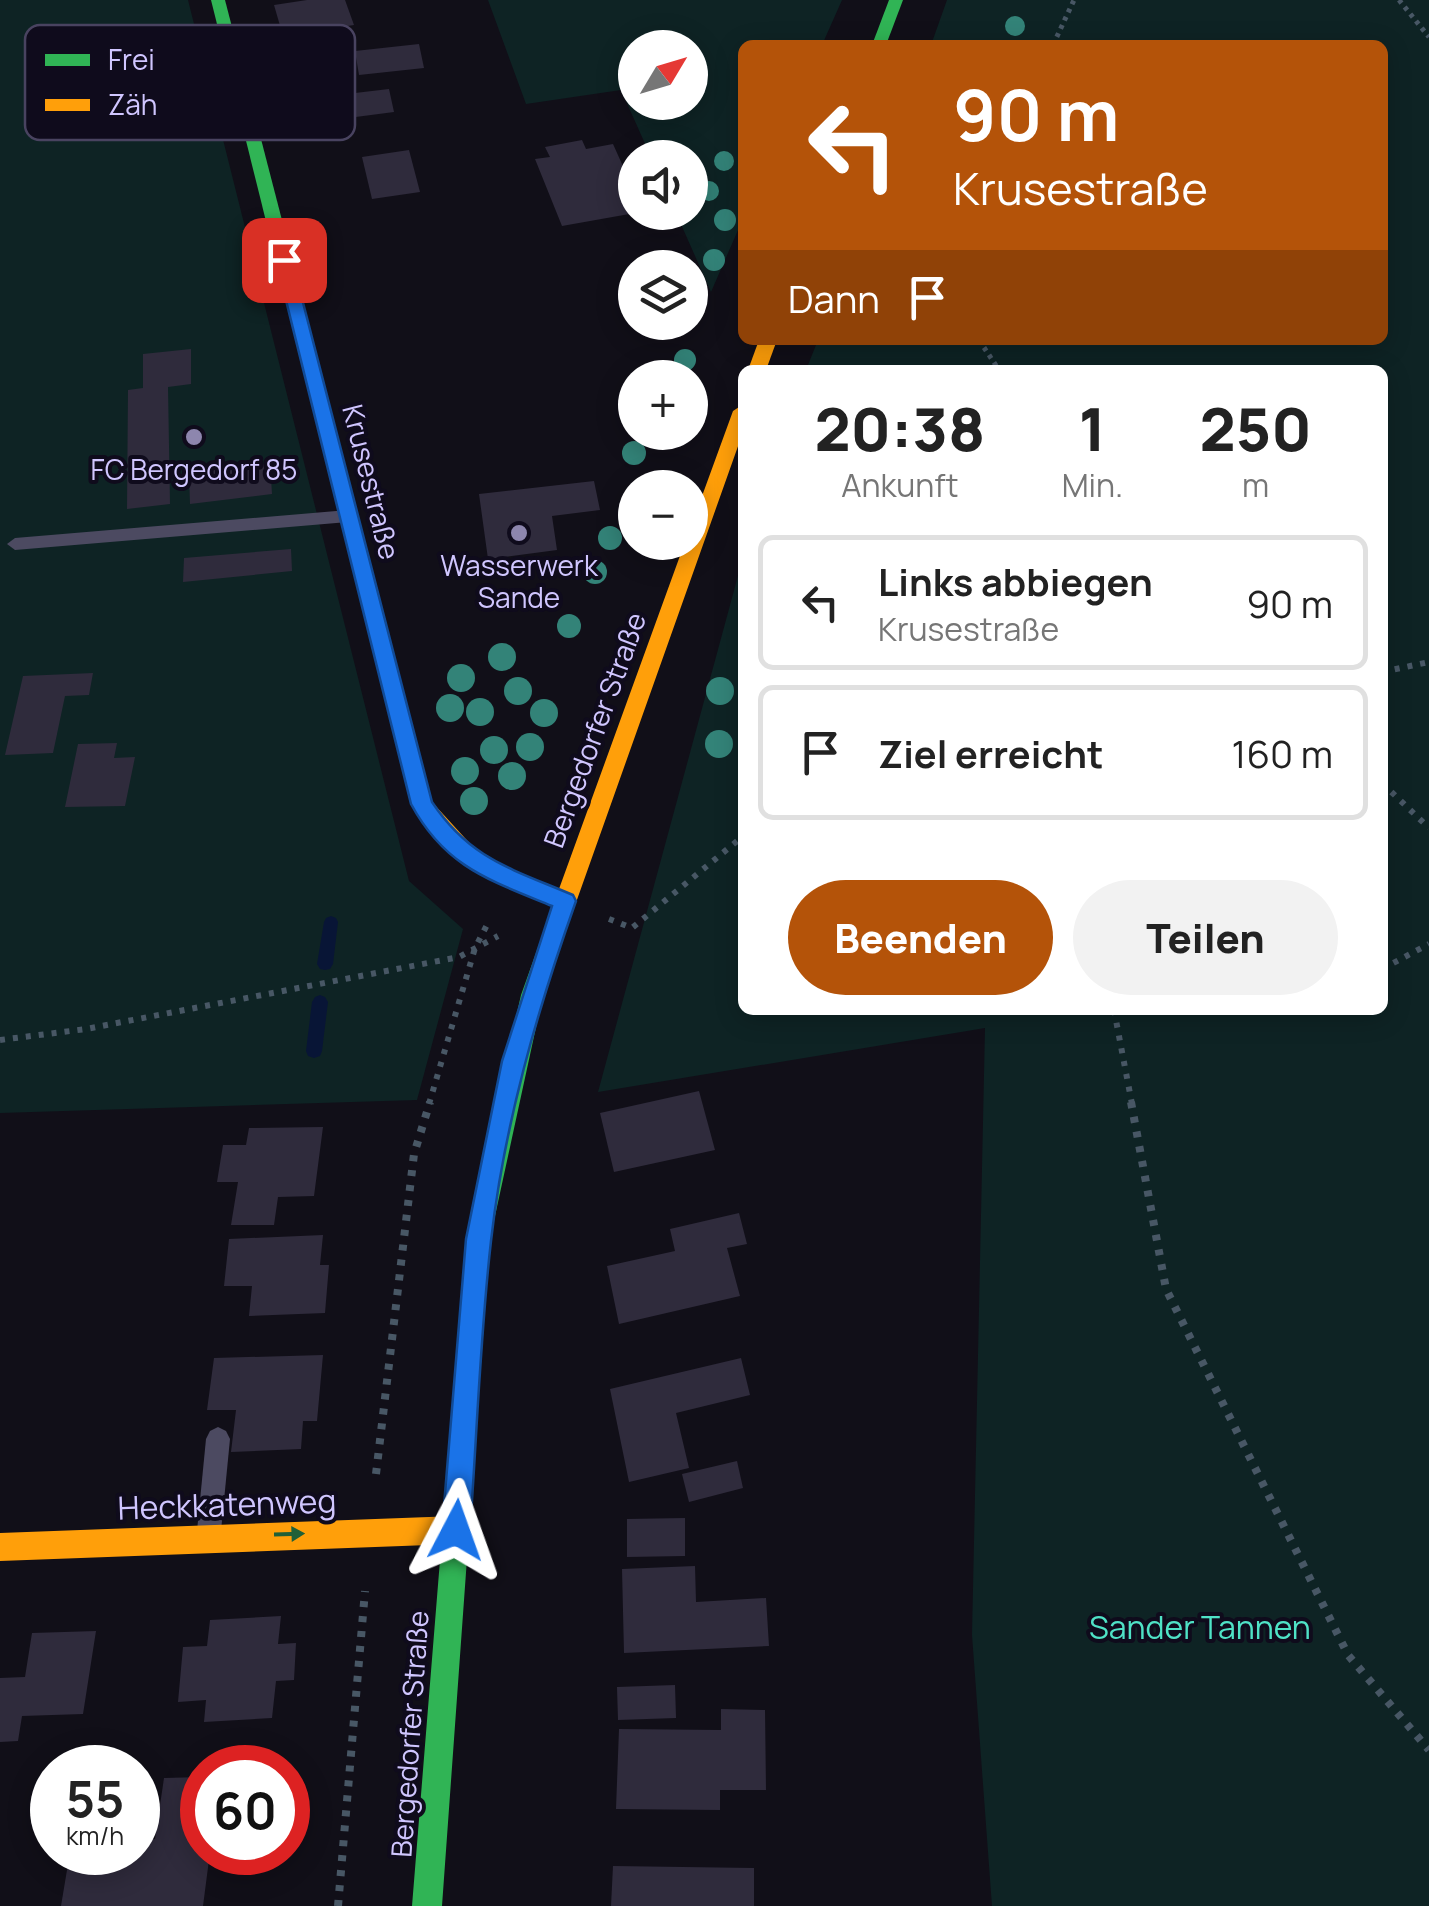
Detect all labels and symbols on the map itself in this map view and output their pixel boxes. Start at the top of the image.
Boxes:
legend [25,25,355,140]
north arrow [618,30,708,120]
text: Frei [108,40,155,78]
text: Zäh [108,85,157,123]
pin [242,218,327,303]
street label: Krusestraße [334,400,410,563]
marker: FC Bergedorf 85 [183,426,205,448]
place label: FC Bergedorf 85 [91,450,297,488]
marker: Wasserwerk Sande [508,522,530,544]
place label: Wasserwerk Sande [440,546,599,616]
street label: Bergedorfer Straße [534,607,654,852]
street label: Heckkatenweg [117,1478,337,1530]
position arrow [404,1478,508,1582]
one-way arrow [274,1526,306,1542]
park label: Sander Tannen [1089,1605,1311,1649]
street label: Bergedorfer Straße [381,1609,437,1859]
speed limit sign: 60 [180,1745,310,1875]

